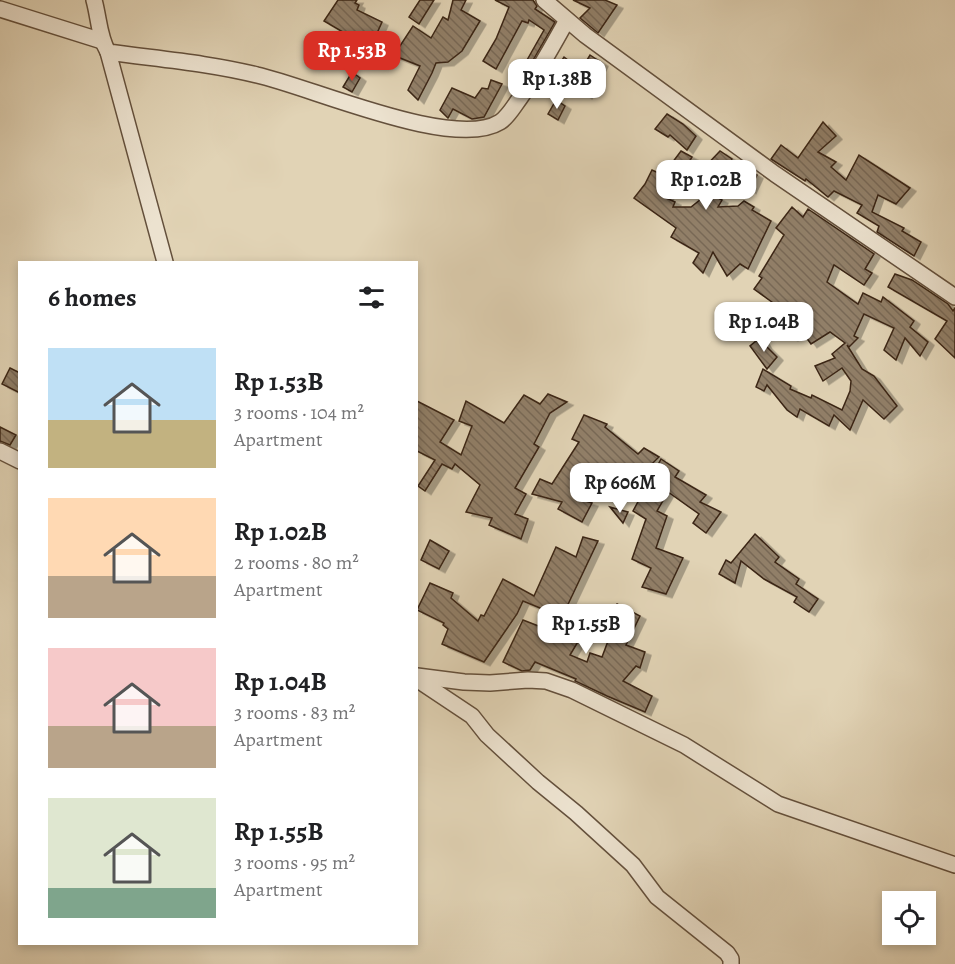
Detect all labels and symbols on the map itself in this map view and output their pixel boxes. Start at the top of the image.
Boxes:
pin: Rp 1.53B [290,31,414,82]
pin: Rp 1.38B [495,59,619,110]
pin: Rp 1.02B [644,160,768,211]
pin: Rp 1.04B [702,302,826,353]
pin: Rp 606M [565,463,675,514]
pin: Rp 1.55B [524,604,648,655]

